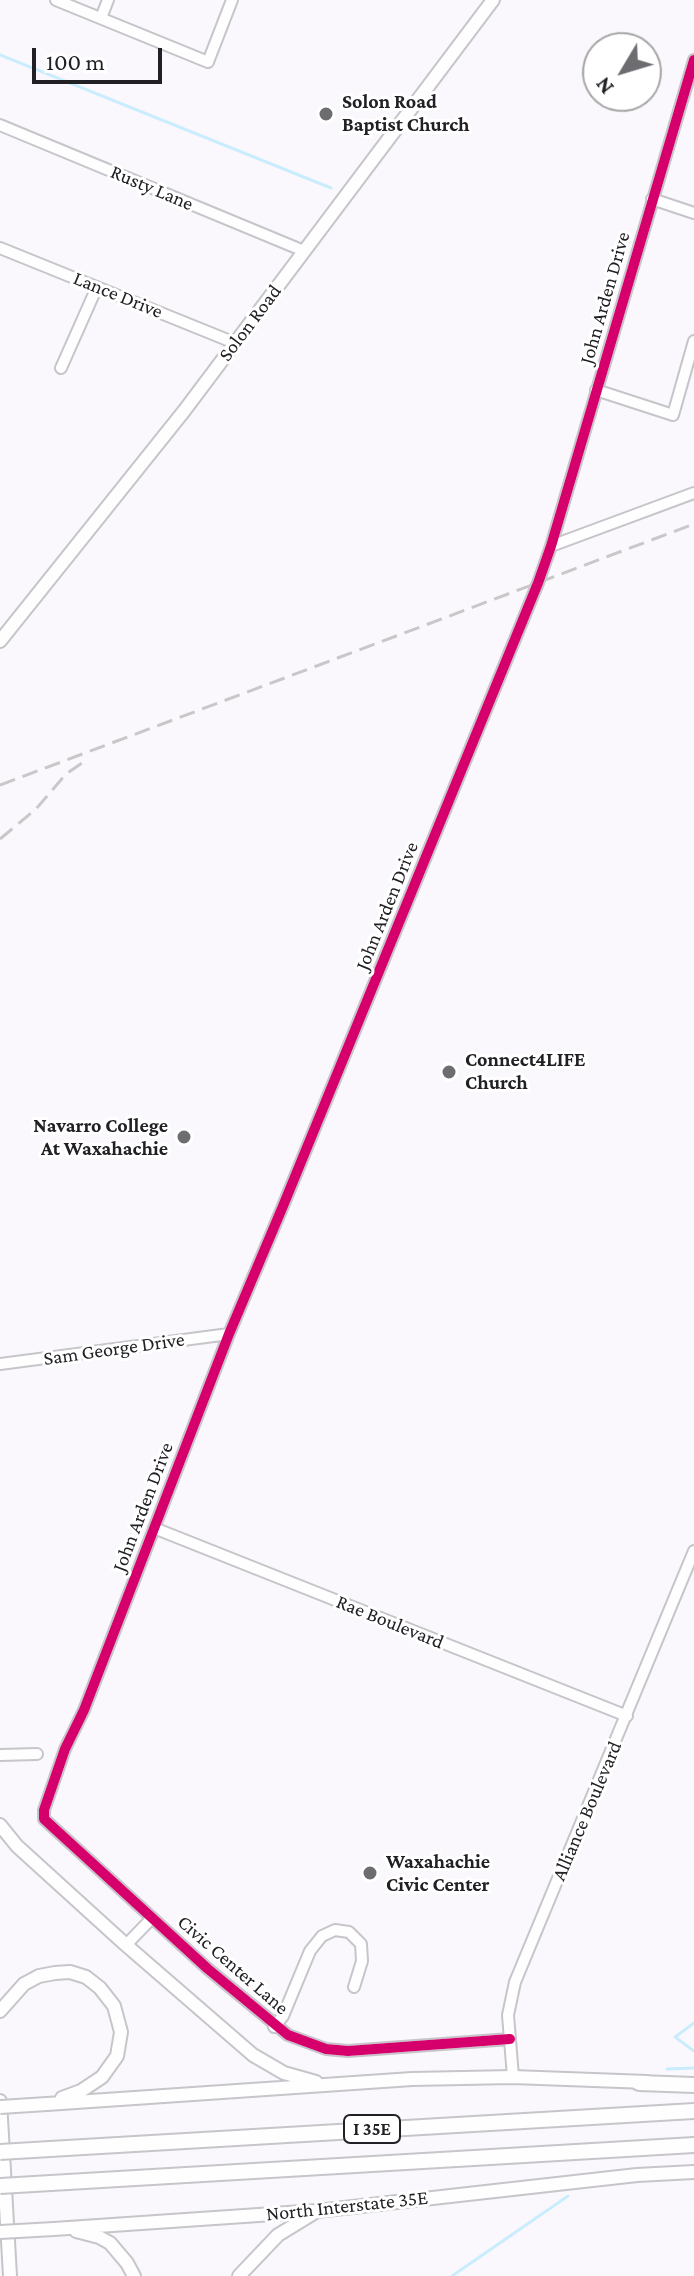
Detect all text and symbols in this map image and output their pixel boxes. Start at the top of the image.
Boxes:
scale bar [36,32,166,82]
north arrow [582,32,662,112]
text: 100 m [46,48,105,75]
text: N [590,72,619,99]
place label: Solon Road Baptist Church [342,90,470,137]
marker: Solon Road Baptist Church [317,105,335,123]
street label: Rusty Lane [107,160,197,216]
street label: John Arden Drive [575,229,635,367]
street label: Lance Drive [70,266,166,324]
street label: Solon Road [213,280,287,366]
street label: John Arden Drive [350,838,424,974]
place label: Connect4LIFE Church [465,1048,585,1095]
marker: Connect4LIFE Church [440,1063,458,1081]
place label: Navarro College At Waxahachie [33,1114,168,1161]
marker: Navarro College At Waxahachie [175,1128,193,1146]
street label: Sam George Drive [42,1327,186,1371]
street label: John Arden Drive [107,1439,179,1575]
street label: Rae Boulevard [333,1590,447,1654]
street label: Alliance Boulevard [547,1738,627,1884]
place label: Waxahachie Civic Center [386,1850,490,1897]
marker: Waxahachie Civic Center [361,1864,379,1882]
street label: Civic Center Lane [172,1910,294,2020]
road number: I 35E [344,2115,400,2143]
street label: North Interstate 35E [265,2186,429,2226]

